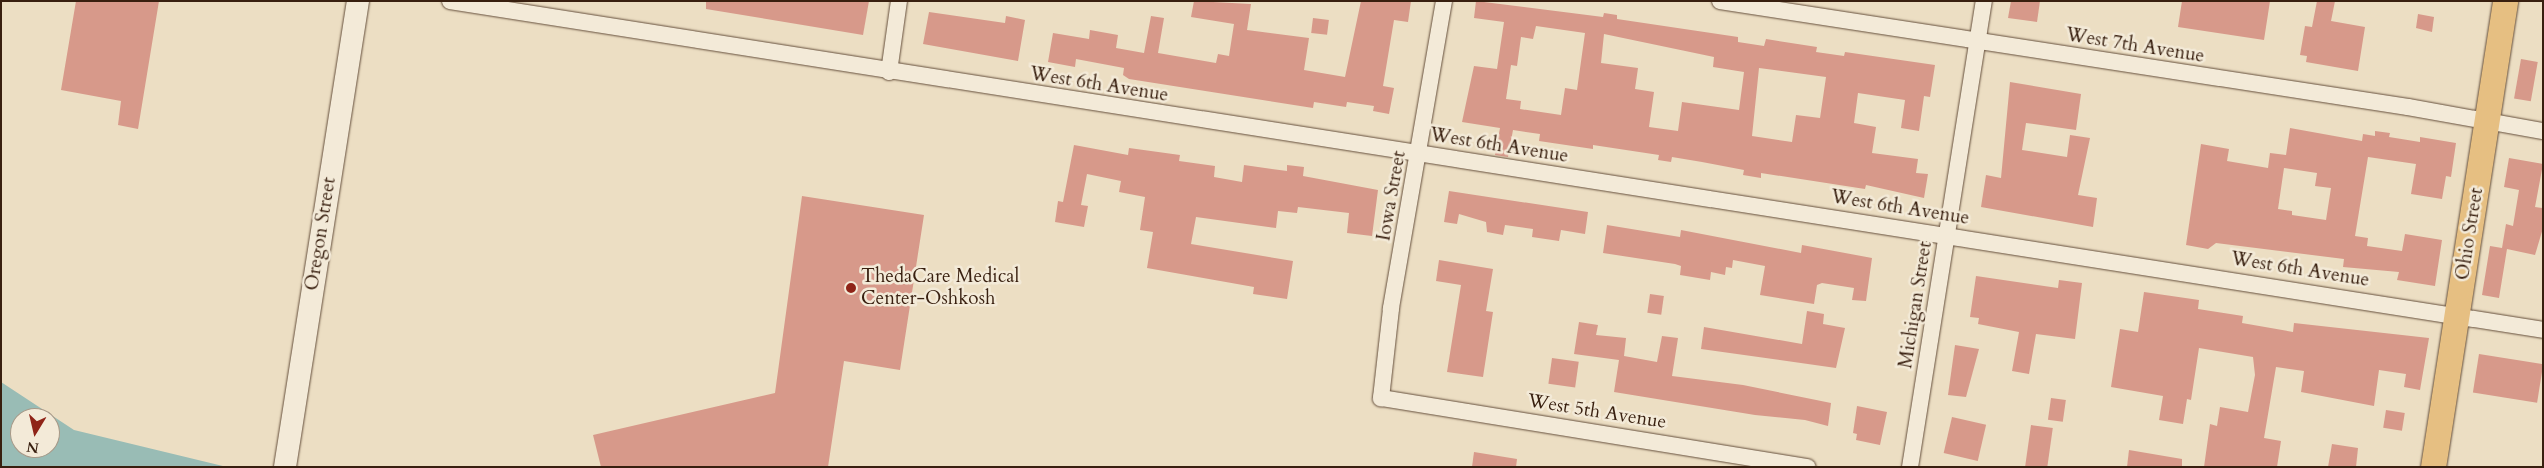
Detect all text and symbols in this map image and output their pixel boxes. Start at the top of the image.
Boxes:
street label: West 7th Avenue [2064,24,2206,68]
street label: West 6th Avenue [1028,63,1170,107]
street label: West 6th Avenue [1428,124,1570,168]
street label: Iowa Street [1373,149,1411,243]
street label: Oregon Street [301,176,341,292]
street label: West 6th Avenue [1829,186,1971,230]
street label: Ohio Street [2451,186,2489,282]
street label: Michigan Street [1895,240,1937,370]
street label: West 6th Avenue [2229,248,2371,292]
place label: ThedaCare Medical Center-Oshkosh [861,266,1019,310]
marker: ThedaCare Medical Center-Oshkosh [845,282,857,294]
street label: West 5th Avenue [1526,390,1668,434]
north arrow [10,408,60,458]
text: N [25,437,40,458]

